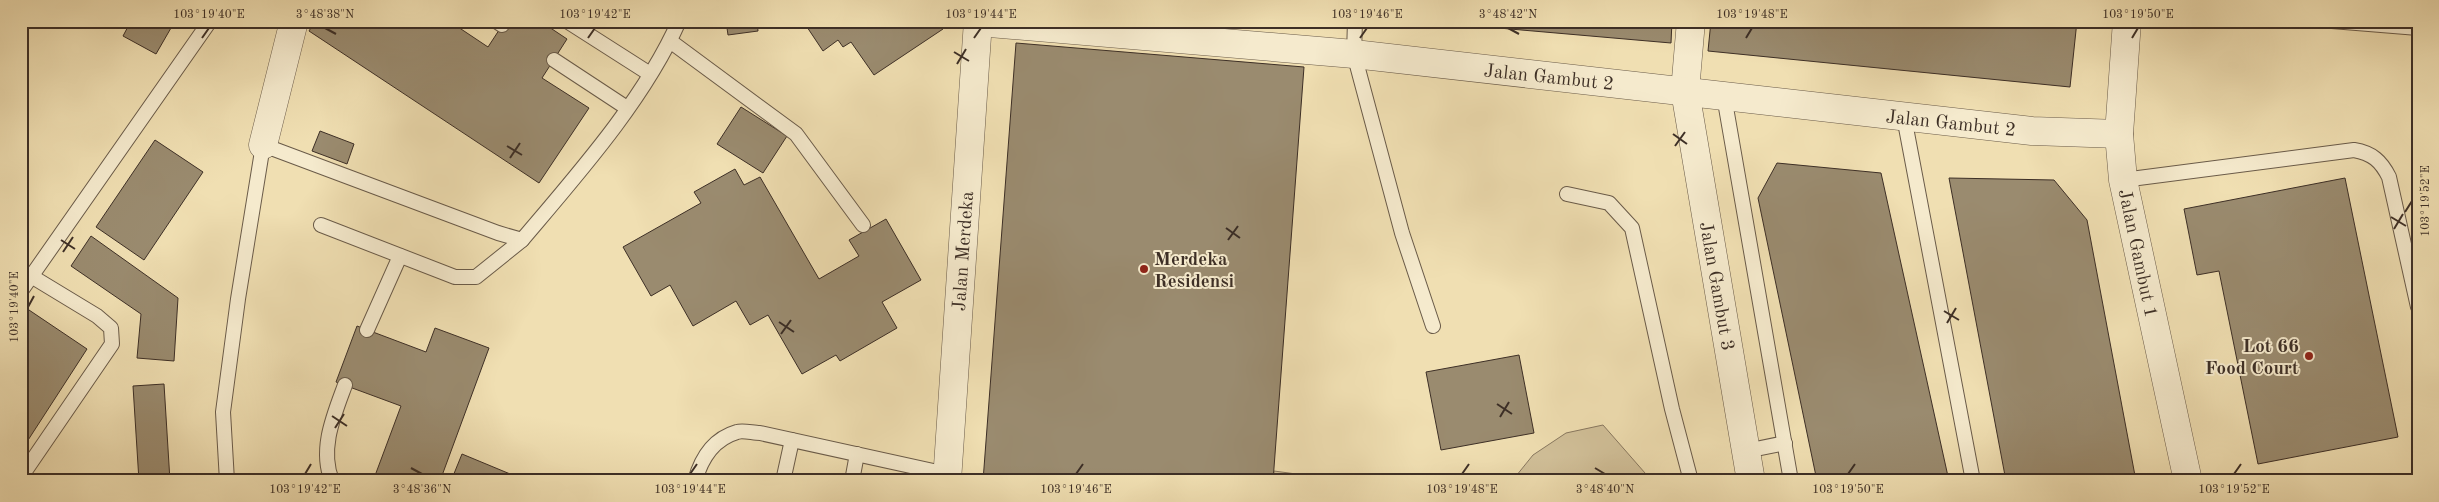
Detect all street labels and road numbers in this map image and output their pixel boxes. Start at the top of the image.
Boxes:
street label: Jalan Gambut 2 [1483,62,1615,95]
street label: Jalan Gambut 2 [1885,108,2017,141]
street label: Jalan Gambut 1 [2114,188,2159,319]
street label: Jalan Merdeka [951,190,978,312]
street label: Jalan Gambut 3 [1695,220,1736,352]

